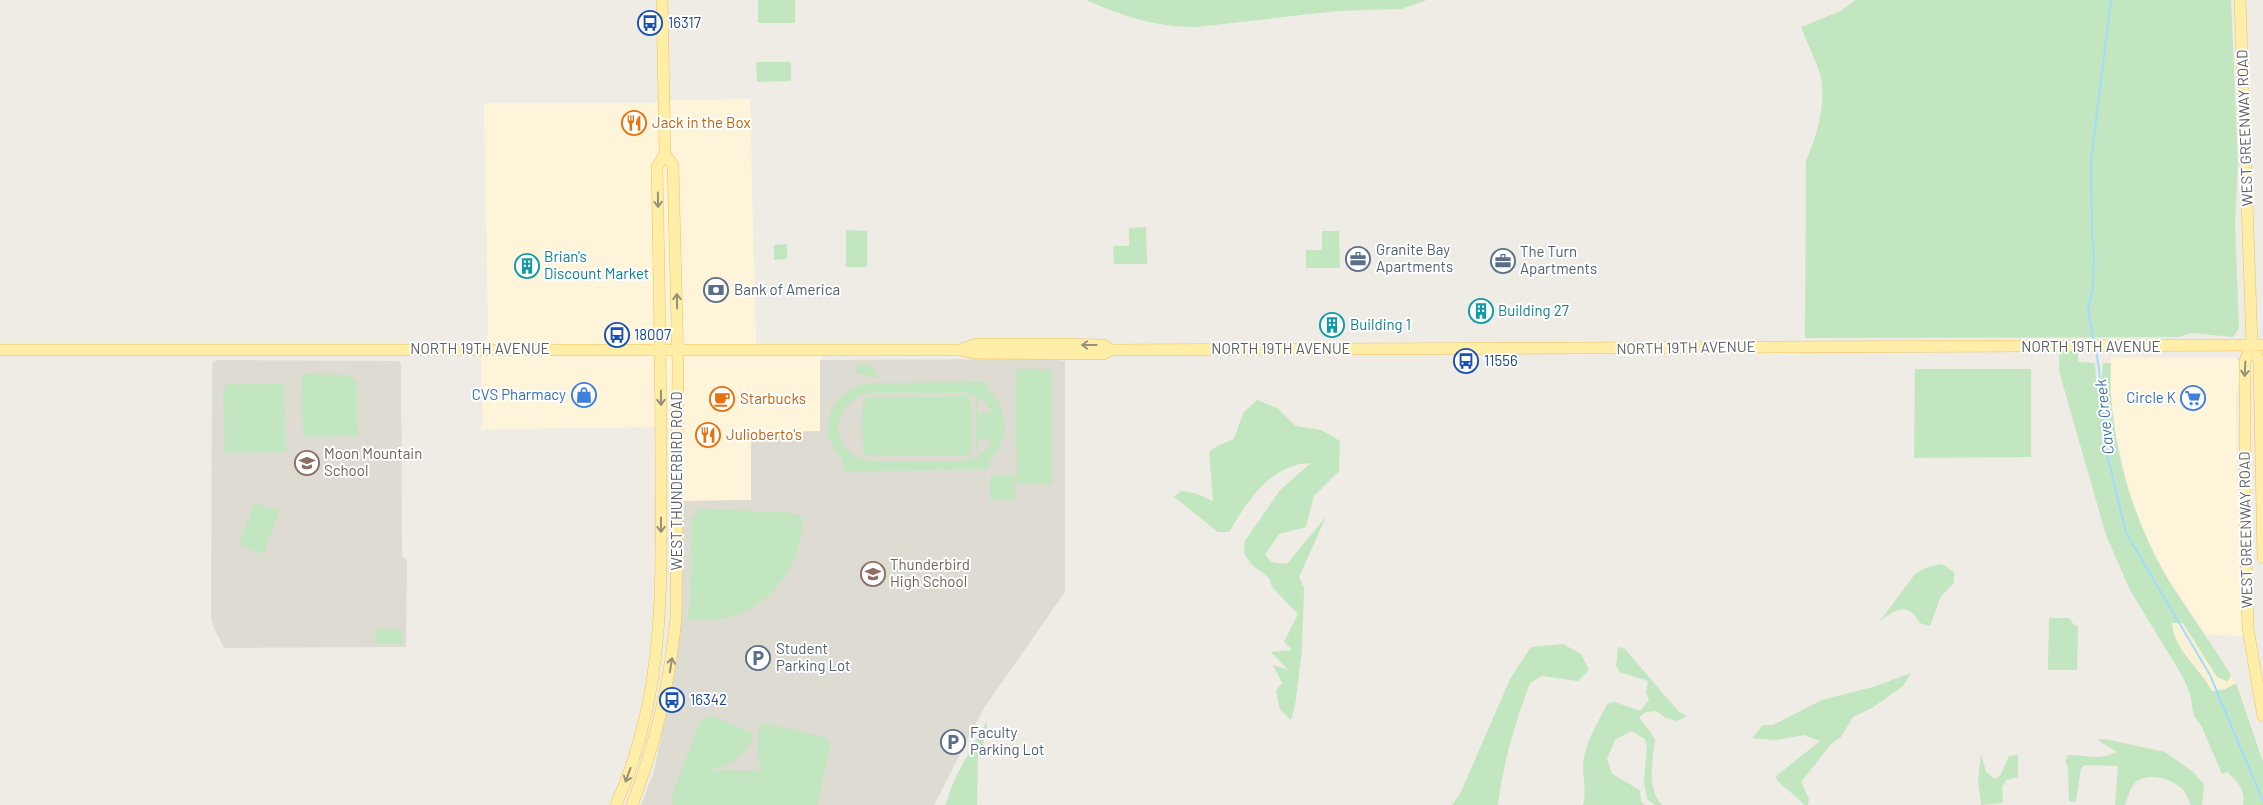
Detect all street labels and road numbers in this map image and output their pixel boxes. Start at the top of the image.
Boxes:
street label: WEST GREENWAY ROAD [2232,49,2256,207]
street label: NORTH 19TH AVENUE [1616,337,1756,357]
street label: NORTH 19TH AVENUE [2021,337,2161,355]
street label: NORTH 19TH AVENUE [410,339,550,357]
street label: NORTH 19TH AVENUE [1211,339,1351,357]
street label: WEST THUNDERBIRD ROAD [667,391,685,571]
street label: WEST GREENWAY ROAD [2235,451,2255,609]

